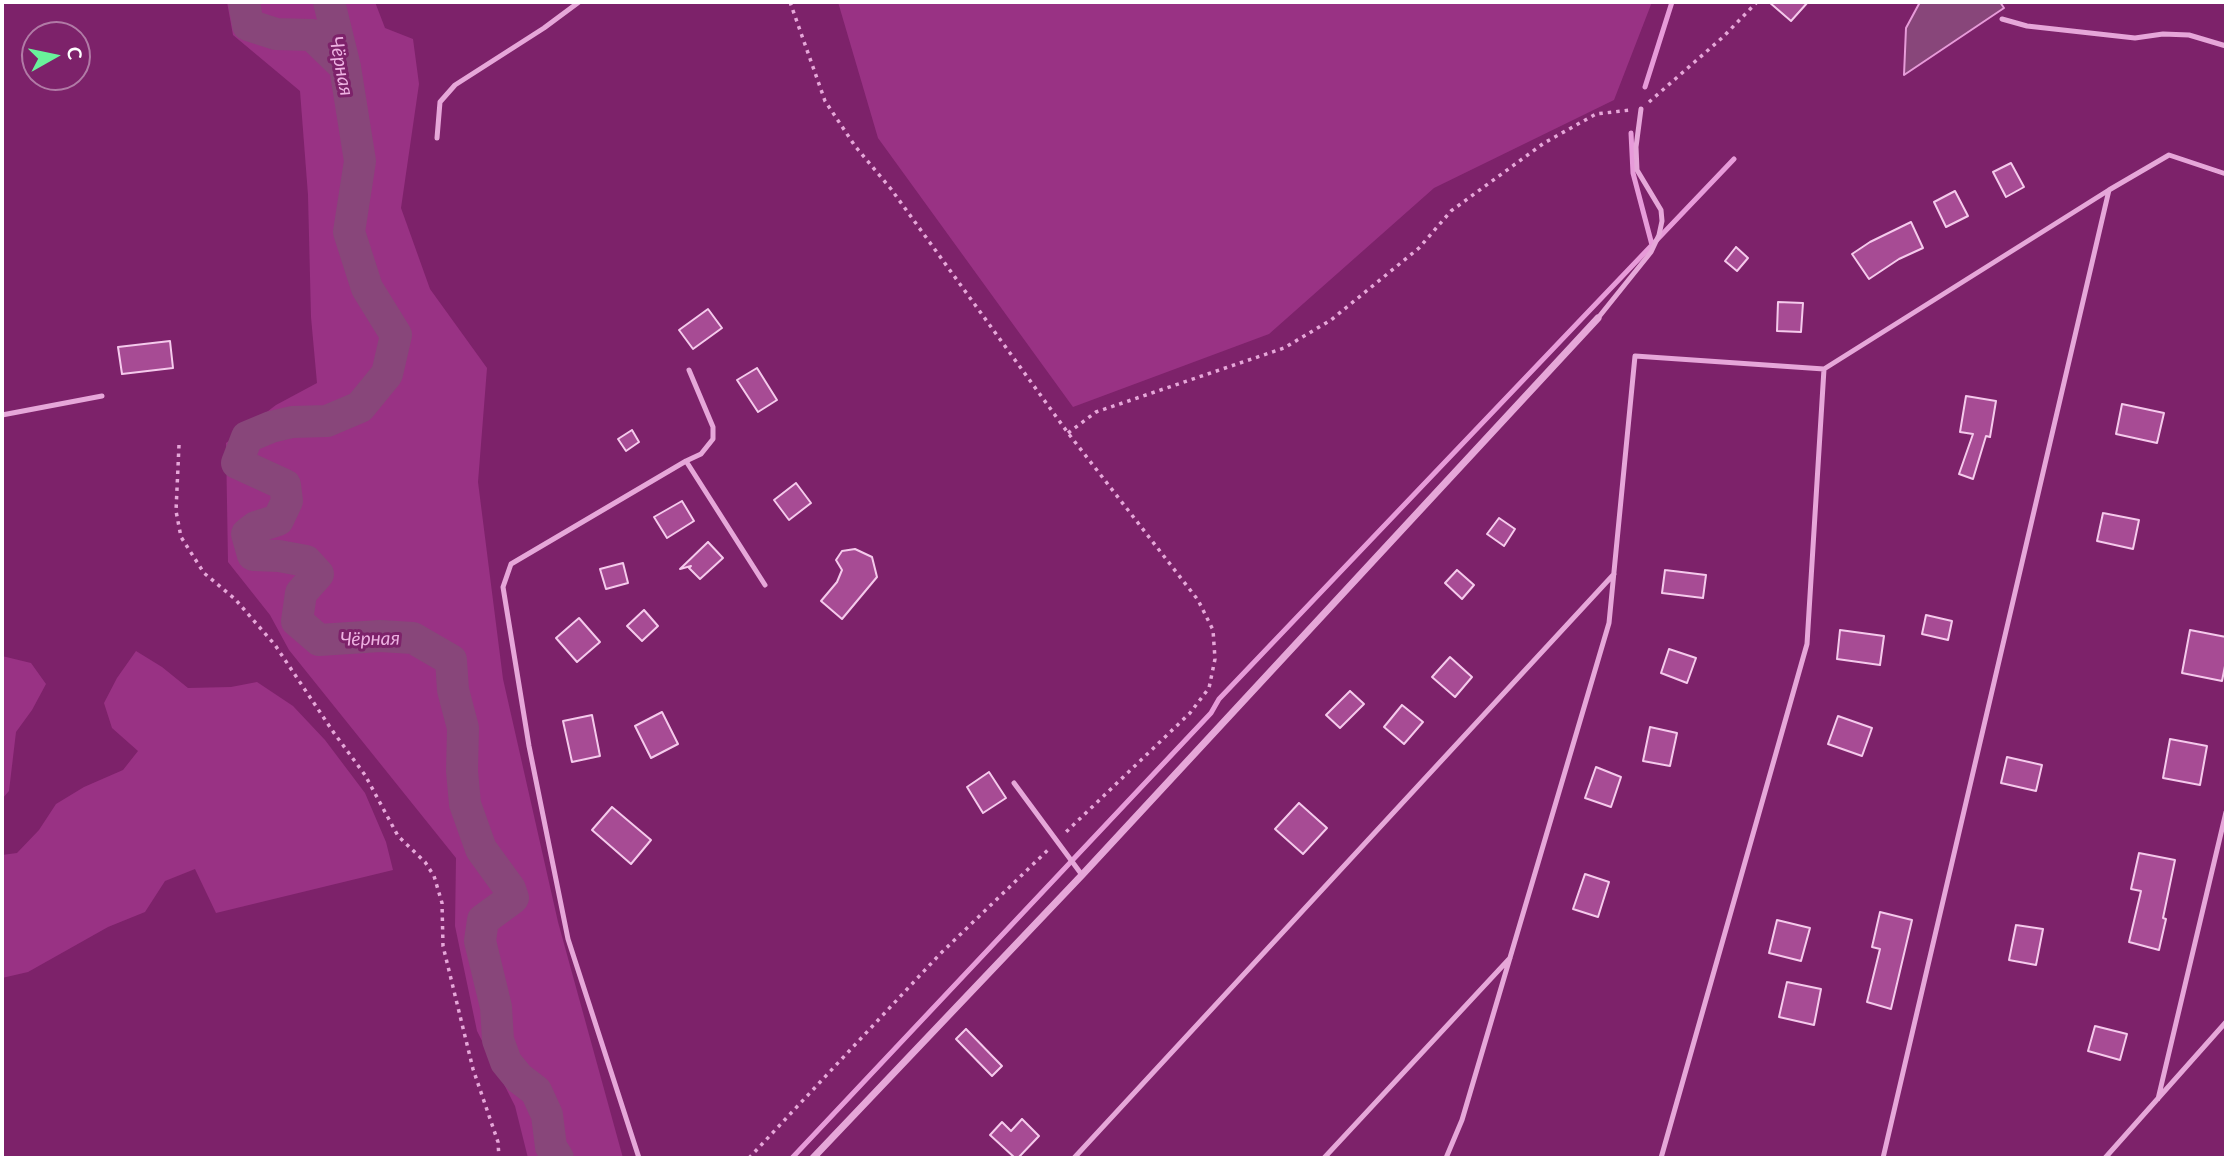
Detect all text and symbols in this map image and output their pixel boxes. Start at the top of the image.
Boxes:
north arrow [21,21,91,91]
water label: Чёрная [324,34,358,98]
text: С [63,45,88,61]
water label: Чёрная [340,627,400,651]

